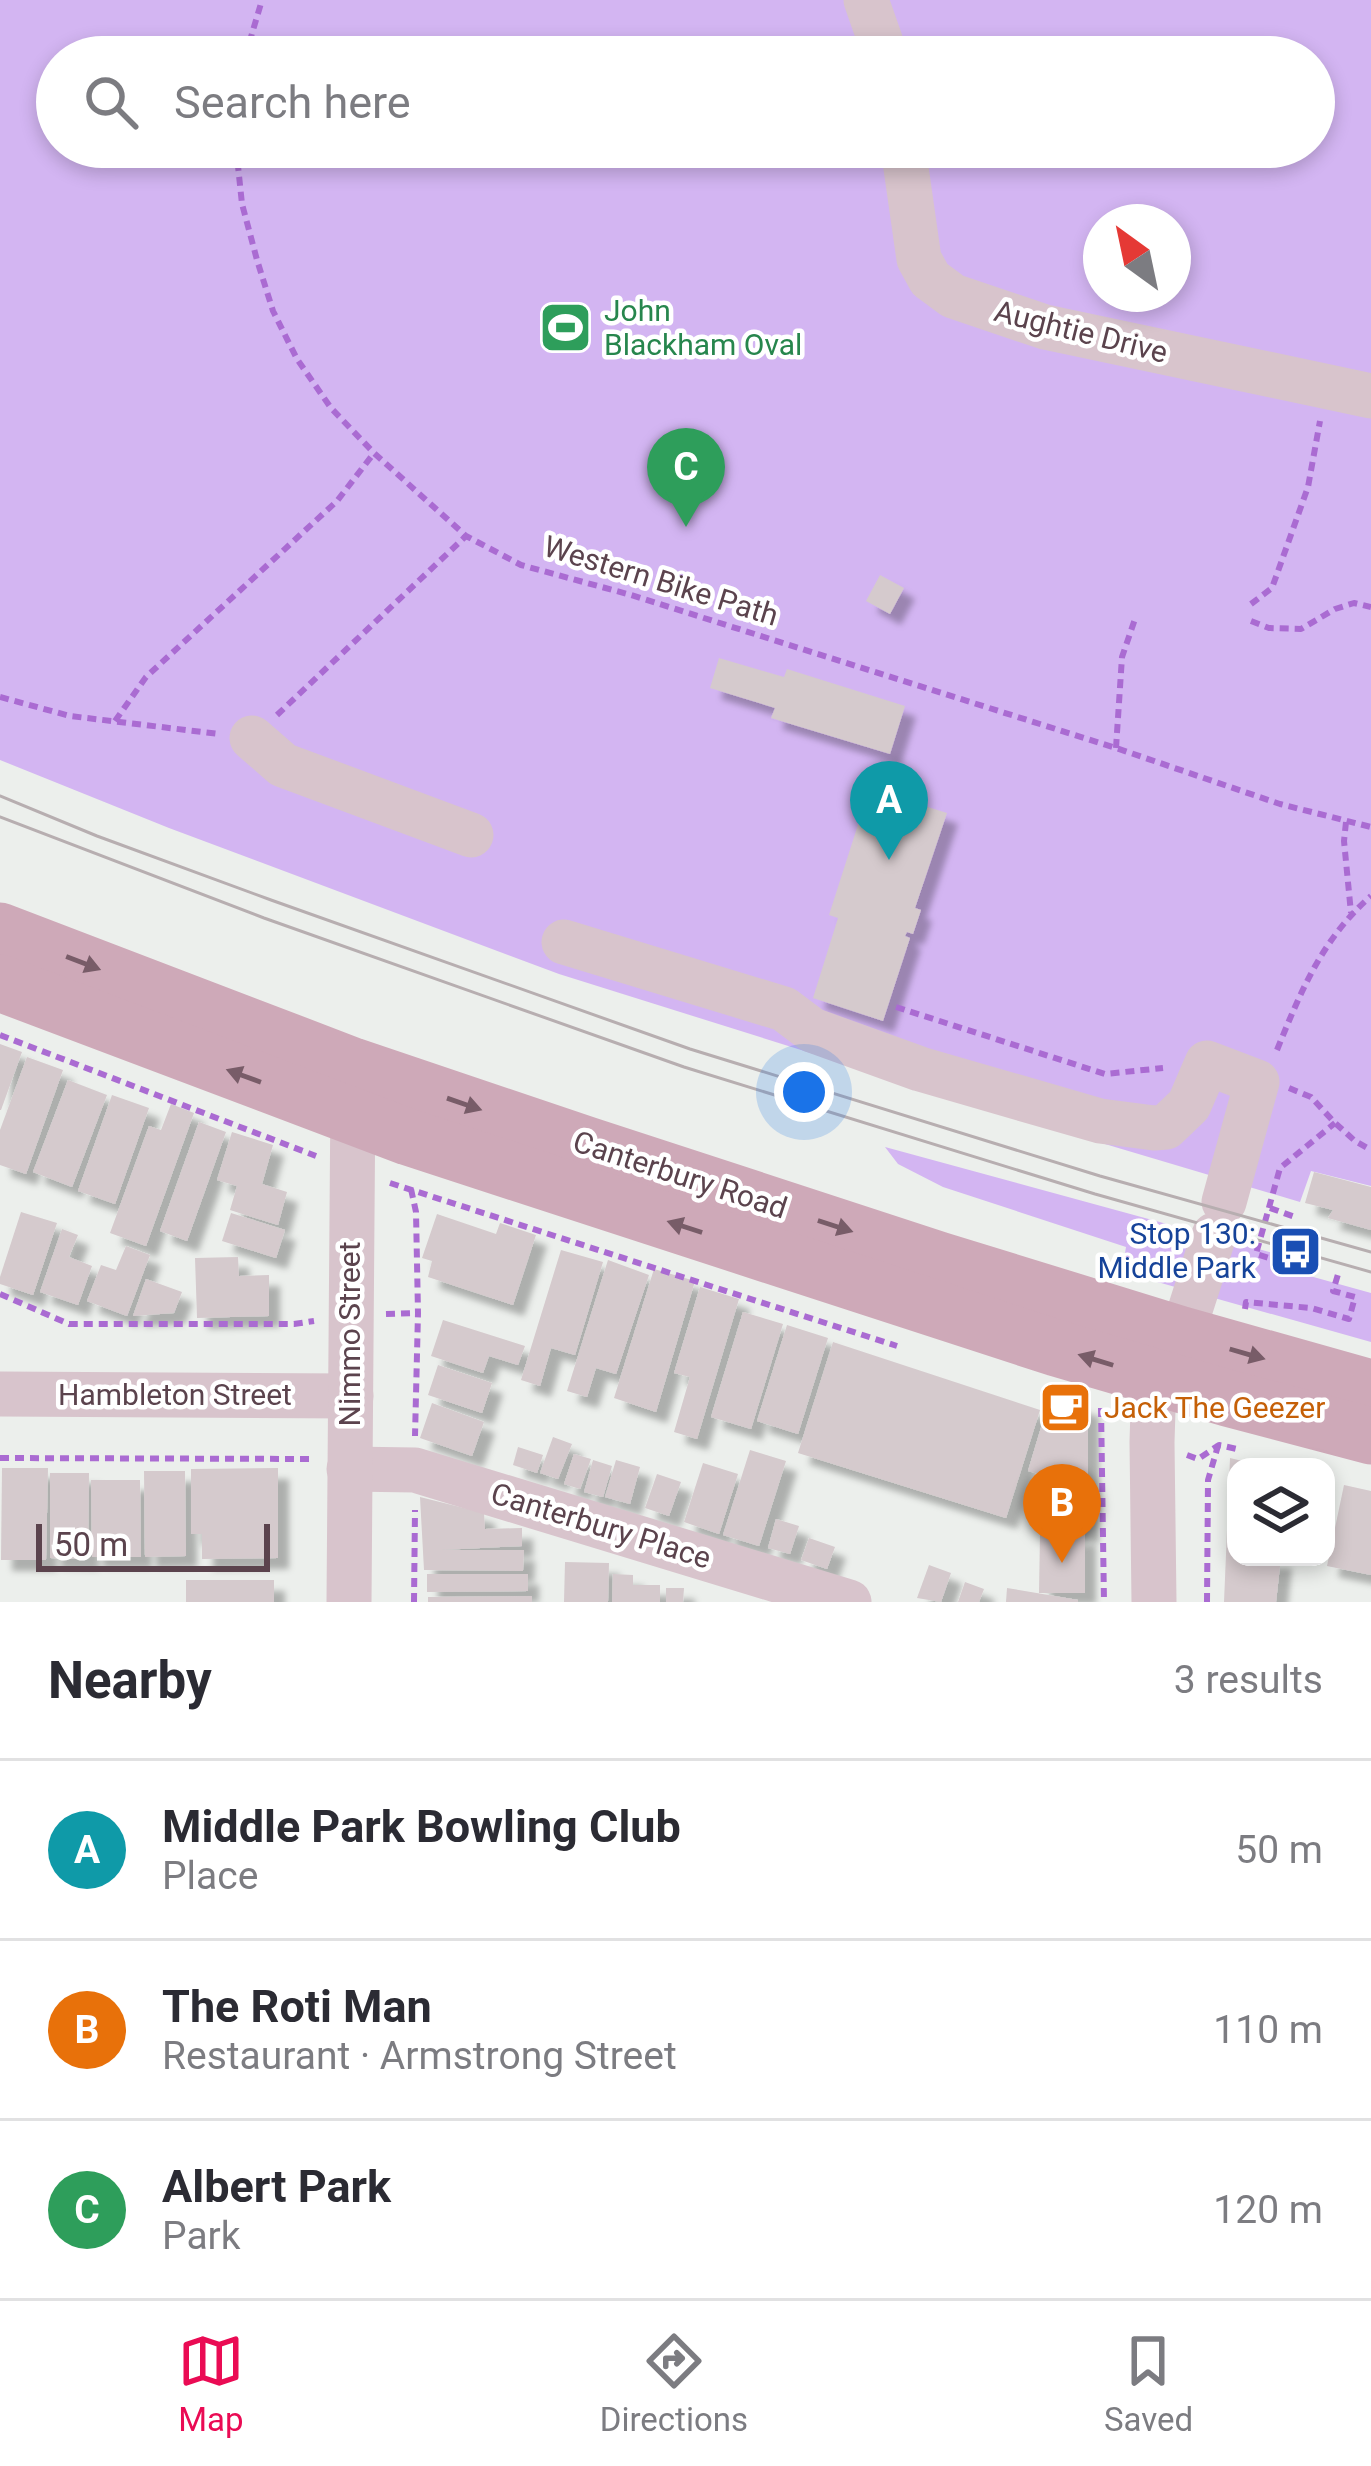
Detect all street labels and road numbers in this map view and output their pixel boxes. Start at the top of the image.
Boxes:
street label: Aughtie Drive [991,293,1171,370]
street label: Western Bike Path [540,528,783,633]
street label: Canterbury Road [569,1123,791,1226]
street label: Nimmo Street [332,1241,367,1427]
street label: Hambleton Street [58,1377,292,1412]
street label: Canterbury Place [487,1475,715,1576]

